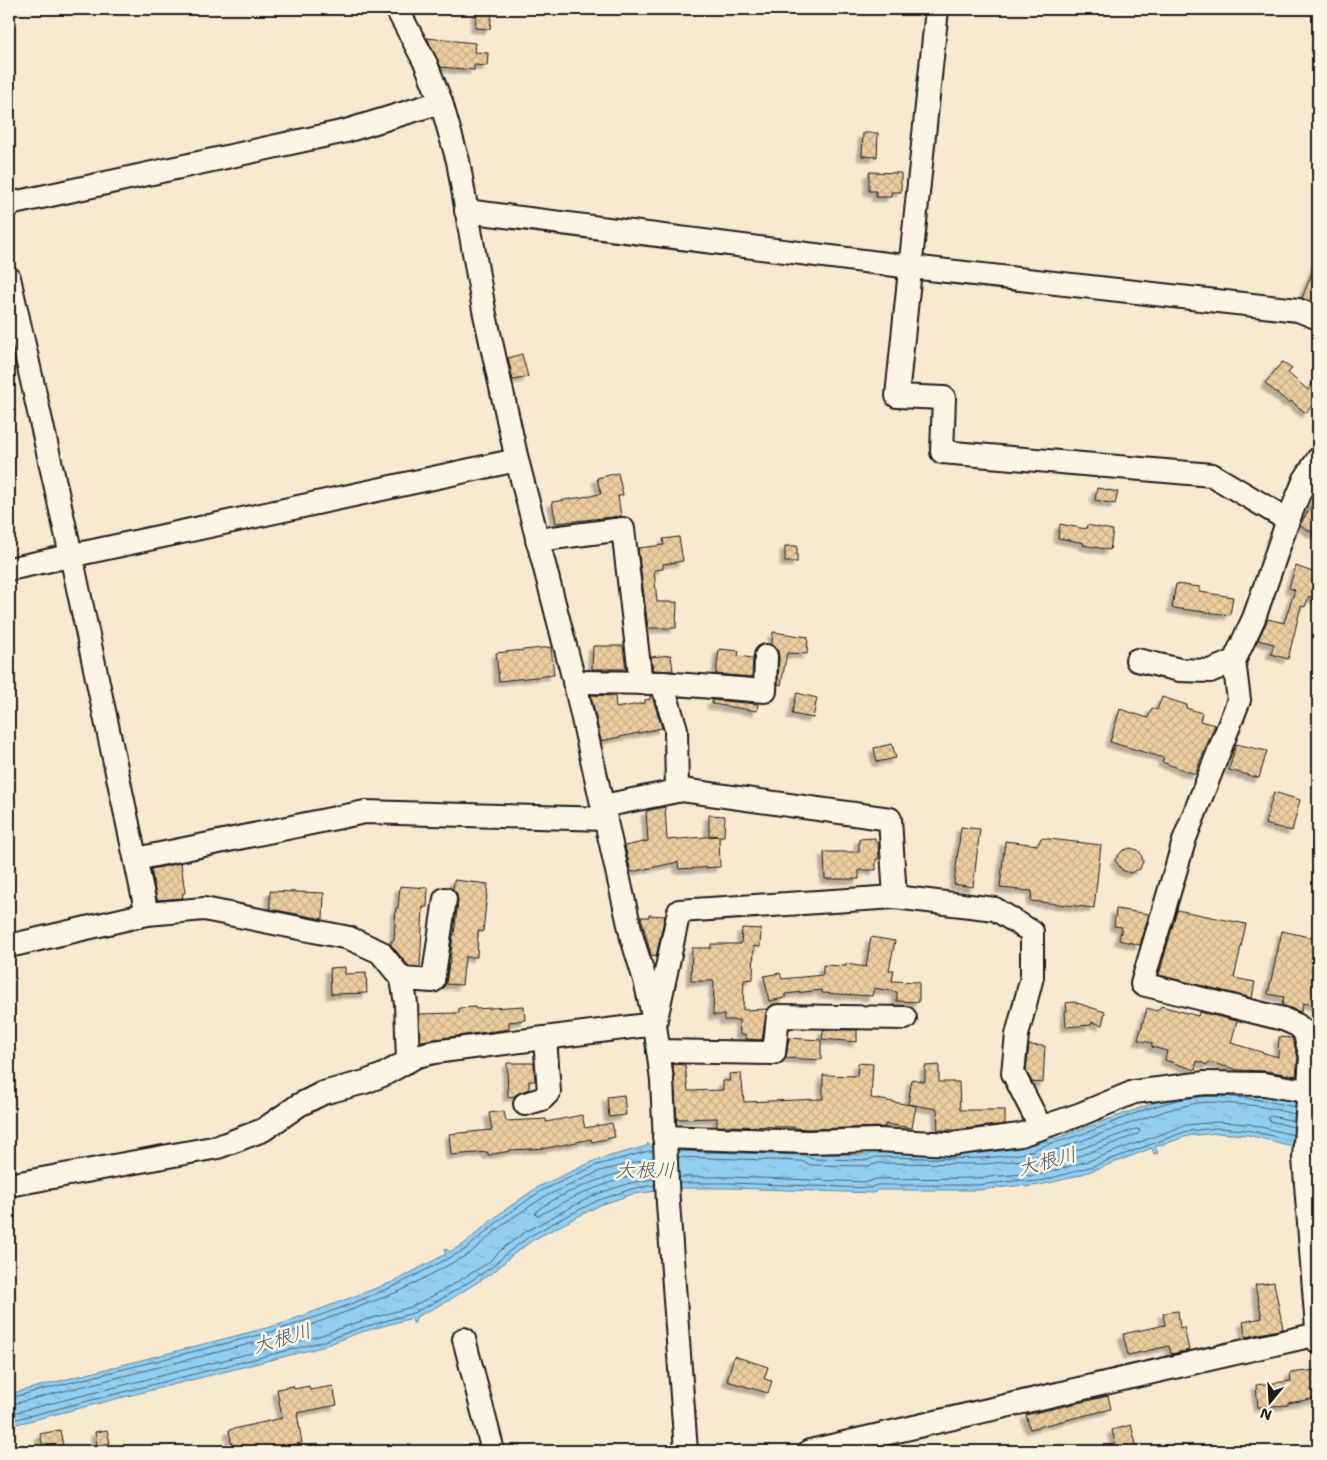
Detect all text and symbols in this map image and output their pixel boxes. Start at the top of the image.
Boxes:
water label: 大根川 [1015,1141,1079,1181]
water label: 大根川 [615,1157,675,1183]
water label: 大根川 [250,1317,314,1359]
north arrow [1244,1378,1294,1428]
text: N [1258,1404,1274,1425]

